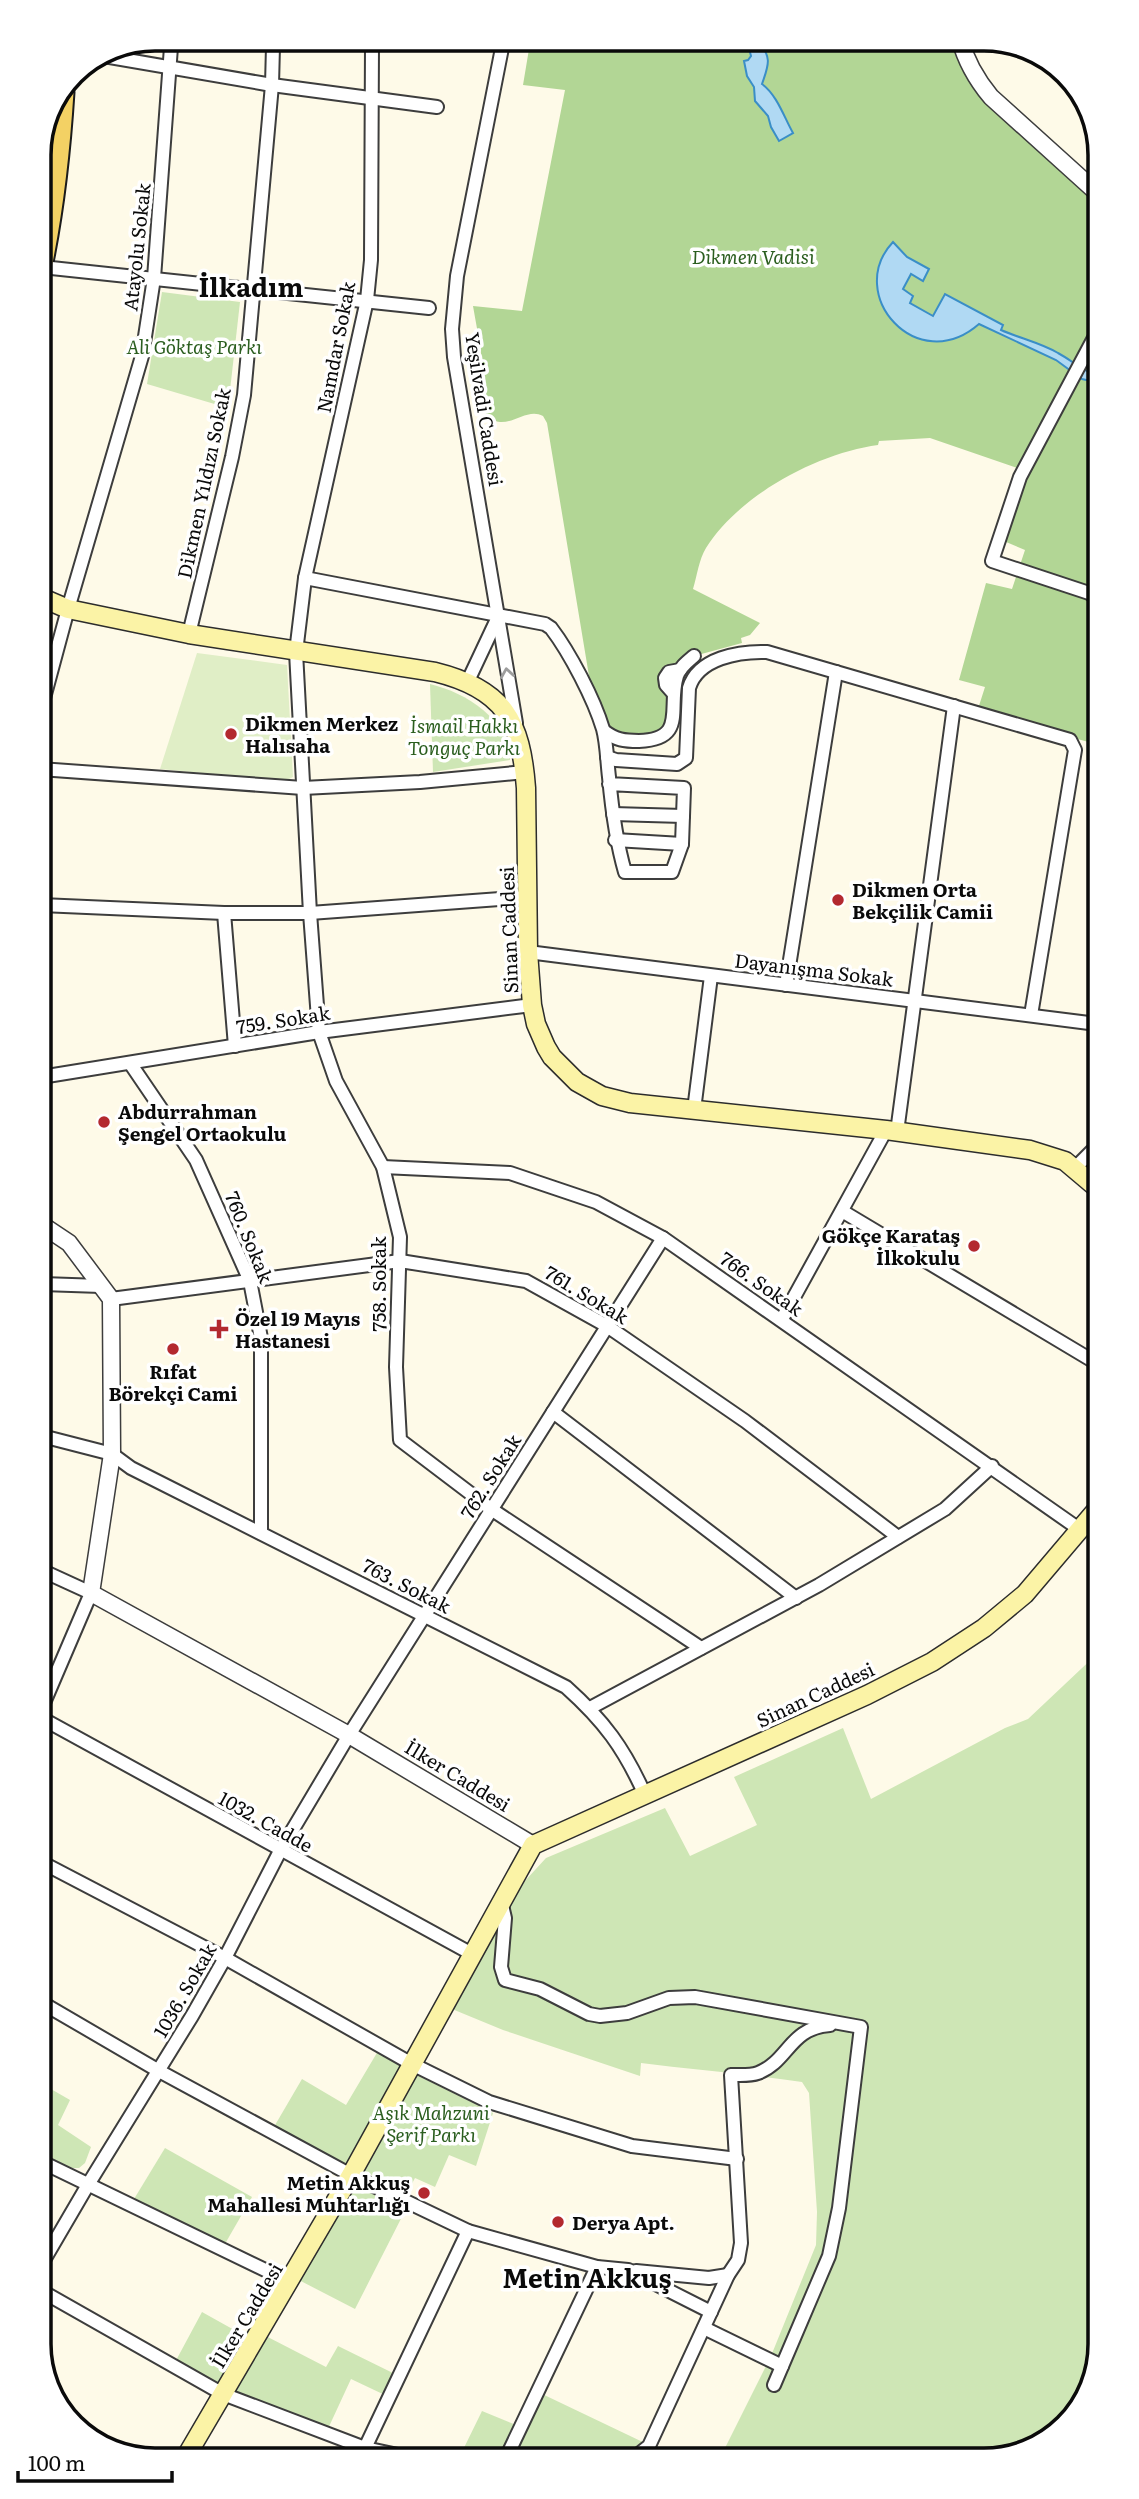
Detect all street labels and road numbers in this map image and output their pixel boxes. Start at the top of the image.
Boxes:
street label: Atayolu Sokak [115,181,157,312]
street label: Namdar Sokak [309,278,362,415]
street label: Yeşilvadi Caddesi [459,330,511,488]
street label: Dikmen Yıldızı Sokak [169,385,237,581]
street label: Sinan Caddesi [492,866,524,994]
street label: Dayanışma Sokak [733,945,895,993]
street label: 759. Sokak [234,998,332,1040]
street label: 760. Sokak [219,1187,281,1287]
street label: 758. Sokak [364,1236,392,1332]
street label: 766. Sokak [715,1244,810,1322]
street label: 761. Sokak [540,1258,635,1330]
street label: 762. Sokak [453,1428,527,1524]
street label: 763. Sokak [358,1551,456,1619]
street label: Sinan Caddesi [751,1654,879,1734]
street label: İlker Caddesi [400,1732,516,1818]
street label: 1032. Cadde [214,1784,318,1858]
street label: 1036. Sokak [146,1937,223,2042]
street label: İlker Caddesi [203,2257,289,2373]

